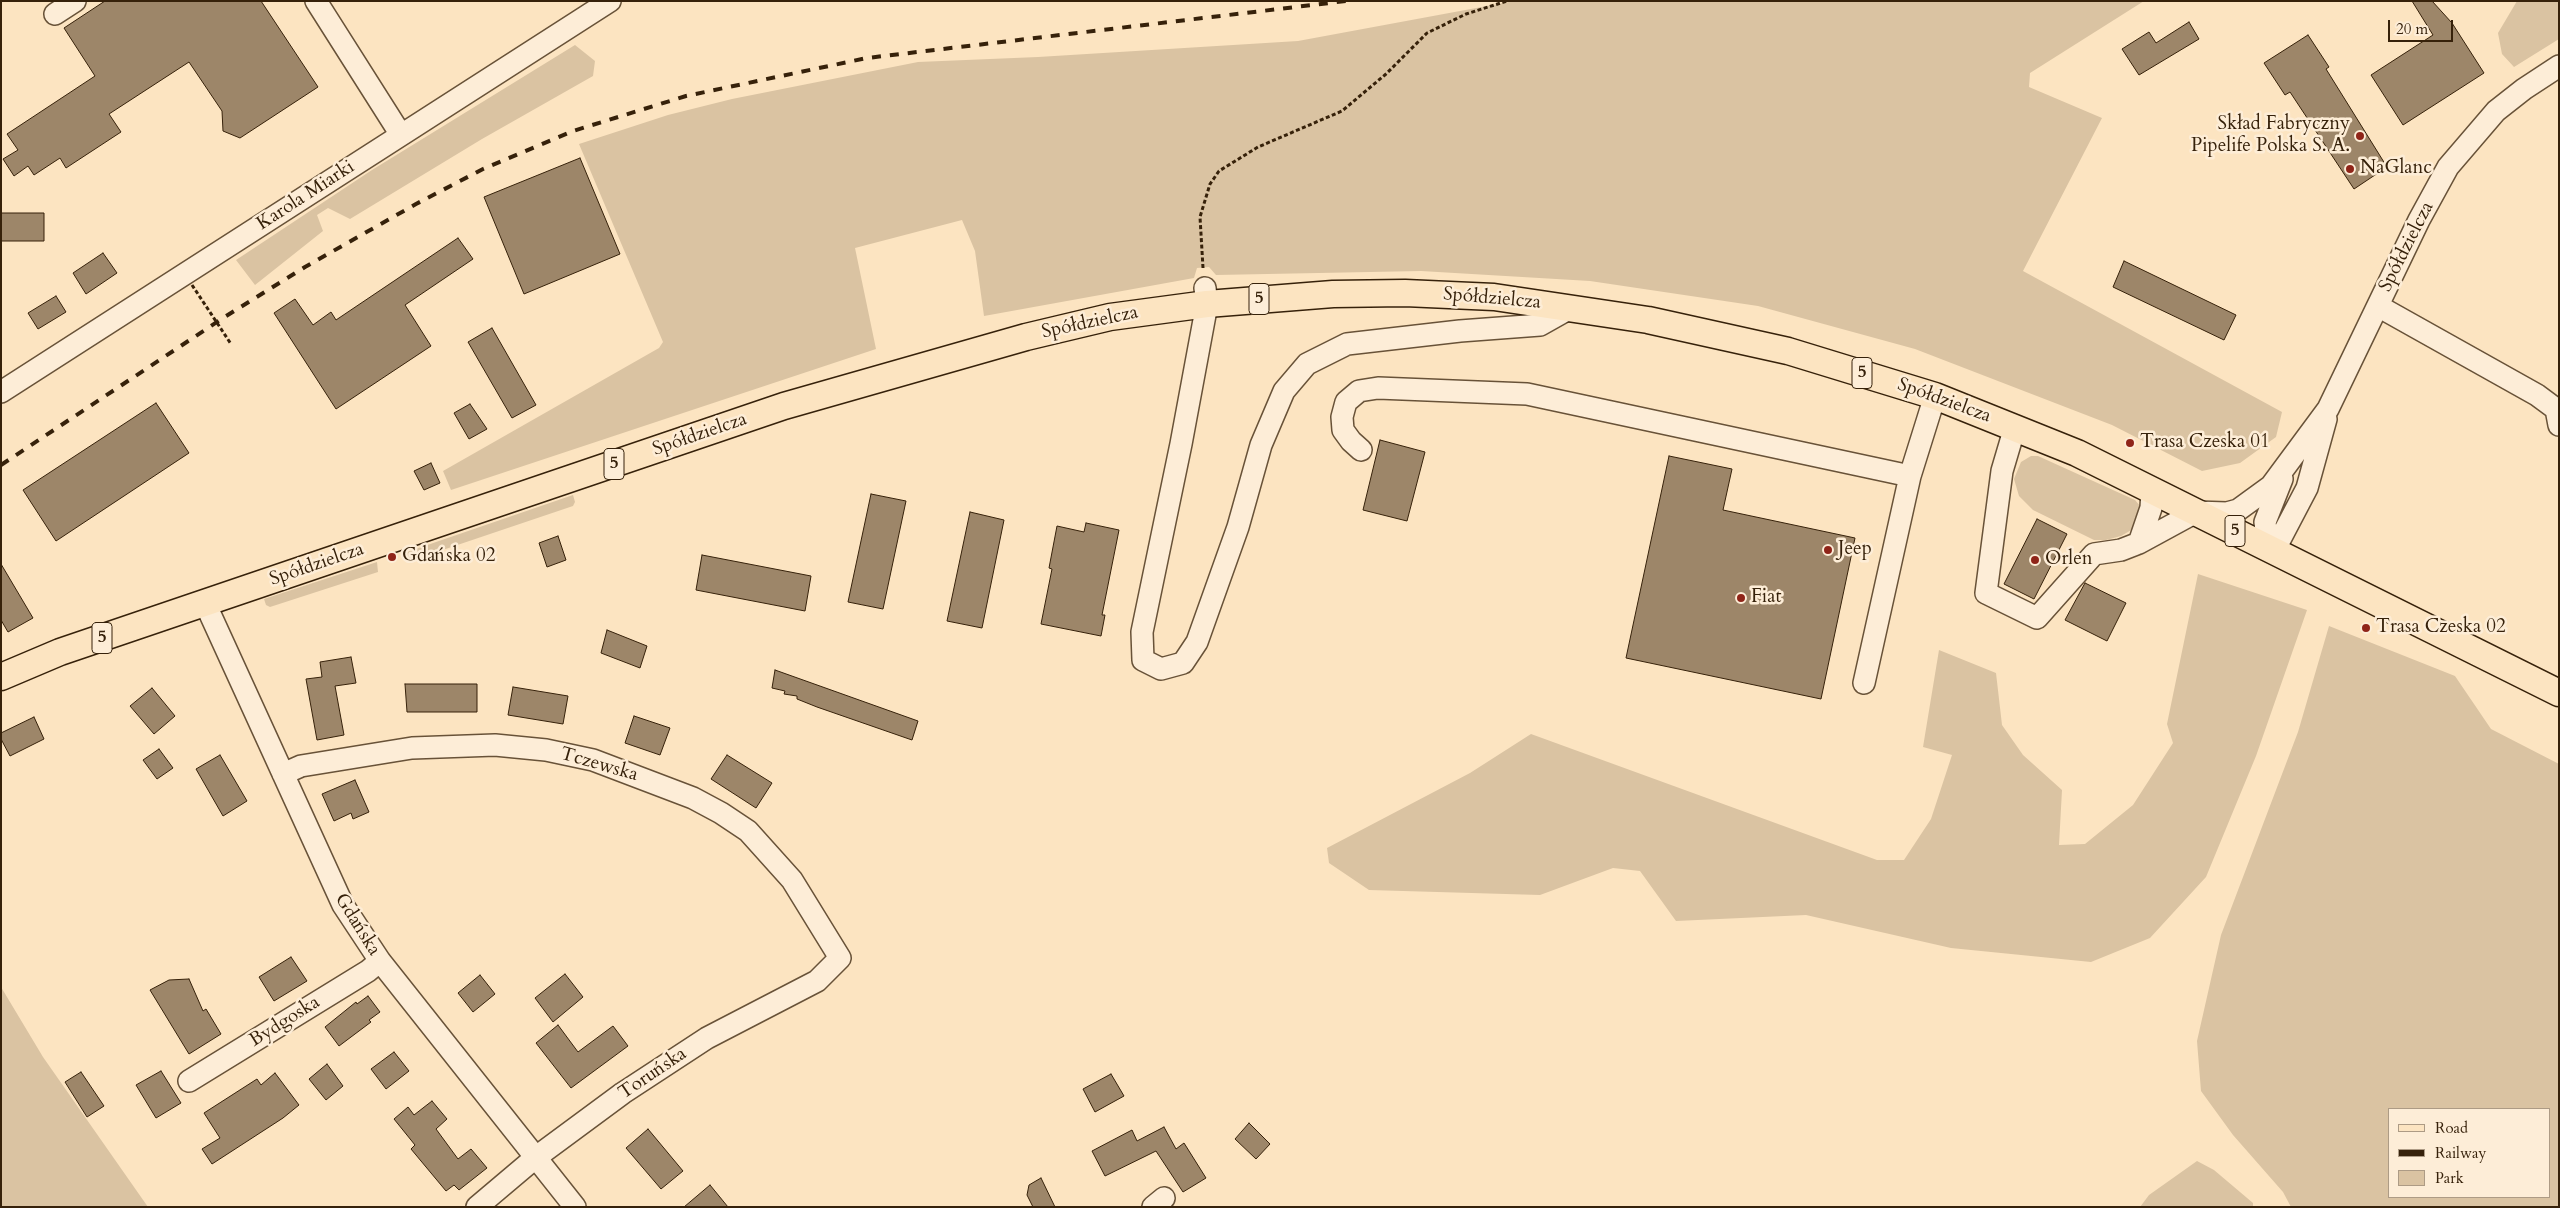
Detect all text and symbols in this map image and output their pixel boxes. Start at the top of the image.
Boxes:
scale bar [2390,10,2455,42]
text: 20 m [2396,19,2428,39]
place label: Skład Fabryczny Pipelife Polska S. A. [2191,114,2350,158]
marker: Skład Fabryczny Pipelife Polska S. A. [2354,130,2366,142]
street label: Karola Miarki [253,156,359,236]
place label: NaGlanc [2360,158,2432,180]
marker: NaGlanc [2344,163,2356,175]
street label: Spółdzielcza [2375,198,2439,296]
street label: Spółdzielcza [1442,283,1542,315]
road number: 5 [1249,284,1269,314]
street label: Spółdzielcza [1040,302,1140,344]
road number: 5 [1852,358,1872,388]
street label: Spółdzielcza [1894,374,1994,428]
street label: Spółdzielcza [650,408,750,462]
place label: Trasa Czeska 01 [2140,432,2270,454]
marker: Trasa Czeska 01 [2124,437,2136,449]
road number: 5 [604,448,624,479]
road number: 5 [2225,516,2245,546]
street label: Spółdzielcza [267,538,367,592]
place label: Jeep [1838,539,1872,561]
marker: Jeep [1822,544,1834,556]
place label: Gdańska 02 [402,546,495,568]
place label: Orlen [2045,549,2093,571]
marker: Gdańska 02 [386,551,398,563]
marker: Orlen [2029,554,2041,566]
place label: Fiat [1751,587,1781,609]
marker: Fiat [1735,592,1747,604]
place label: Trasa Czeska 02 [2376,617,2506,639]
road number: 5 [92,622,112,654]
marker: Trasa Czeska 02 [2360,622,2372,634]
street label: Tczewska [558,743,640,787]
street label: Gdańska [329,890,385,960]
street label: Bydgoska [246,991,324,1053]
street label: Toruńska [615,1043,691,1105]
legend [2388,1108,2550,1198]
text: Road [2435,1118,2468,1138]
text: Railway [2435,1143,2486,1163]
text: Park [2435,1168,2464,1188]

